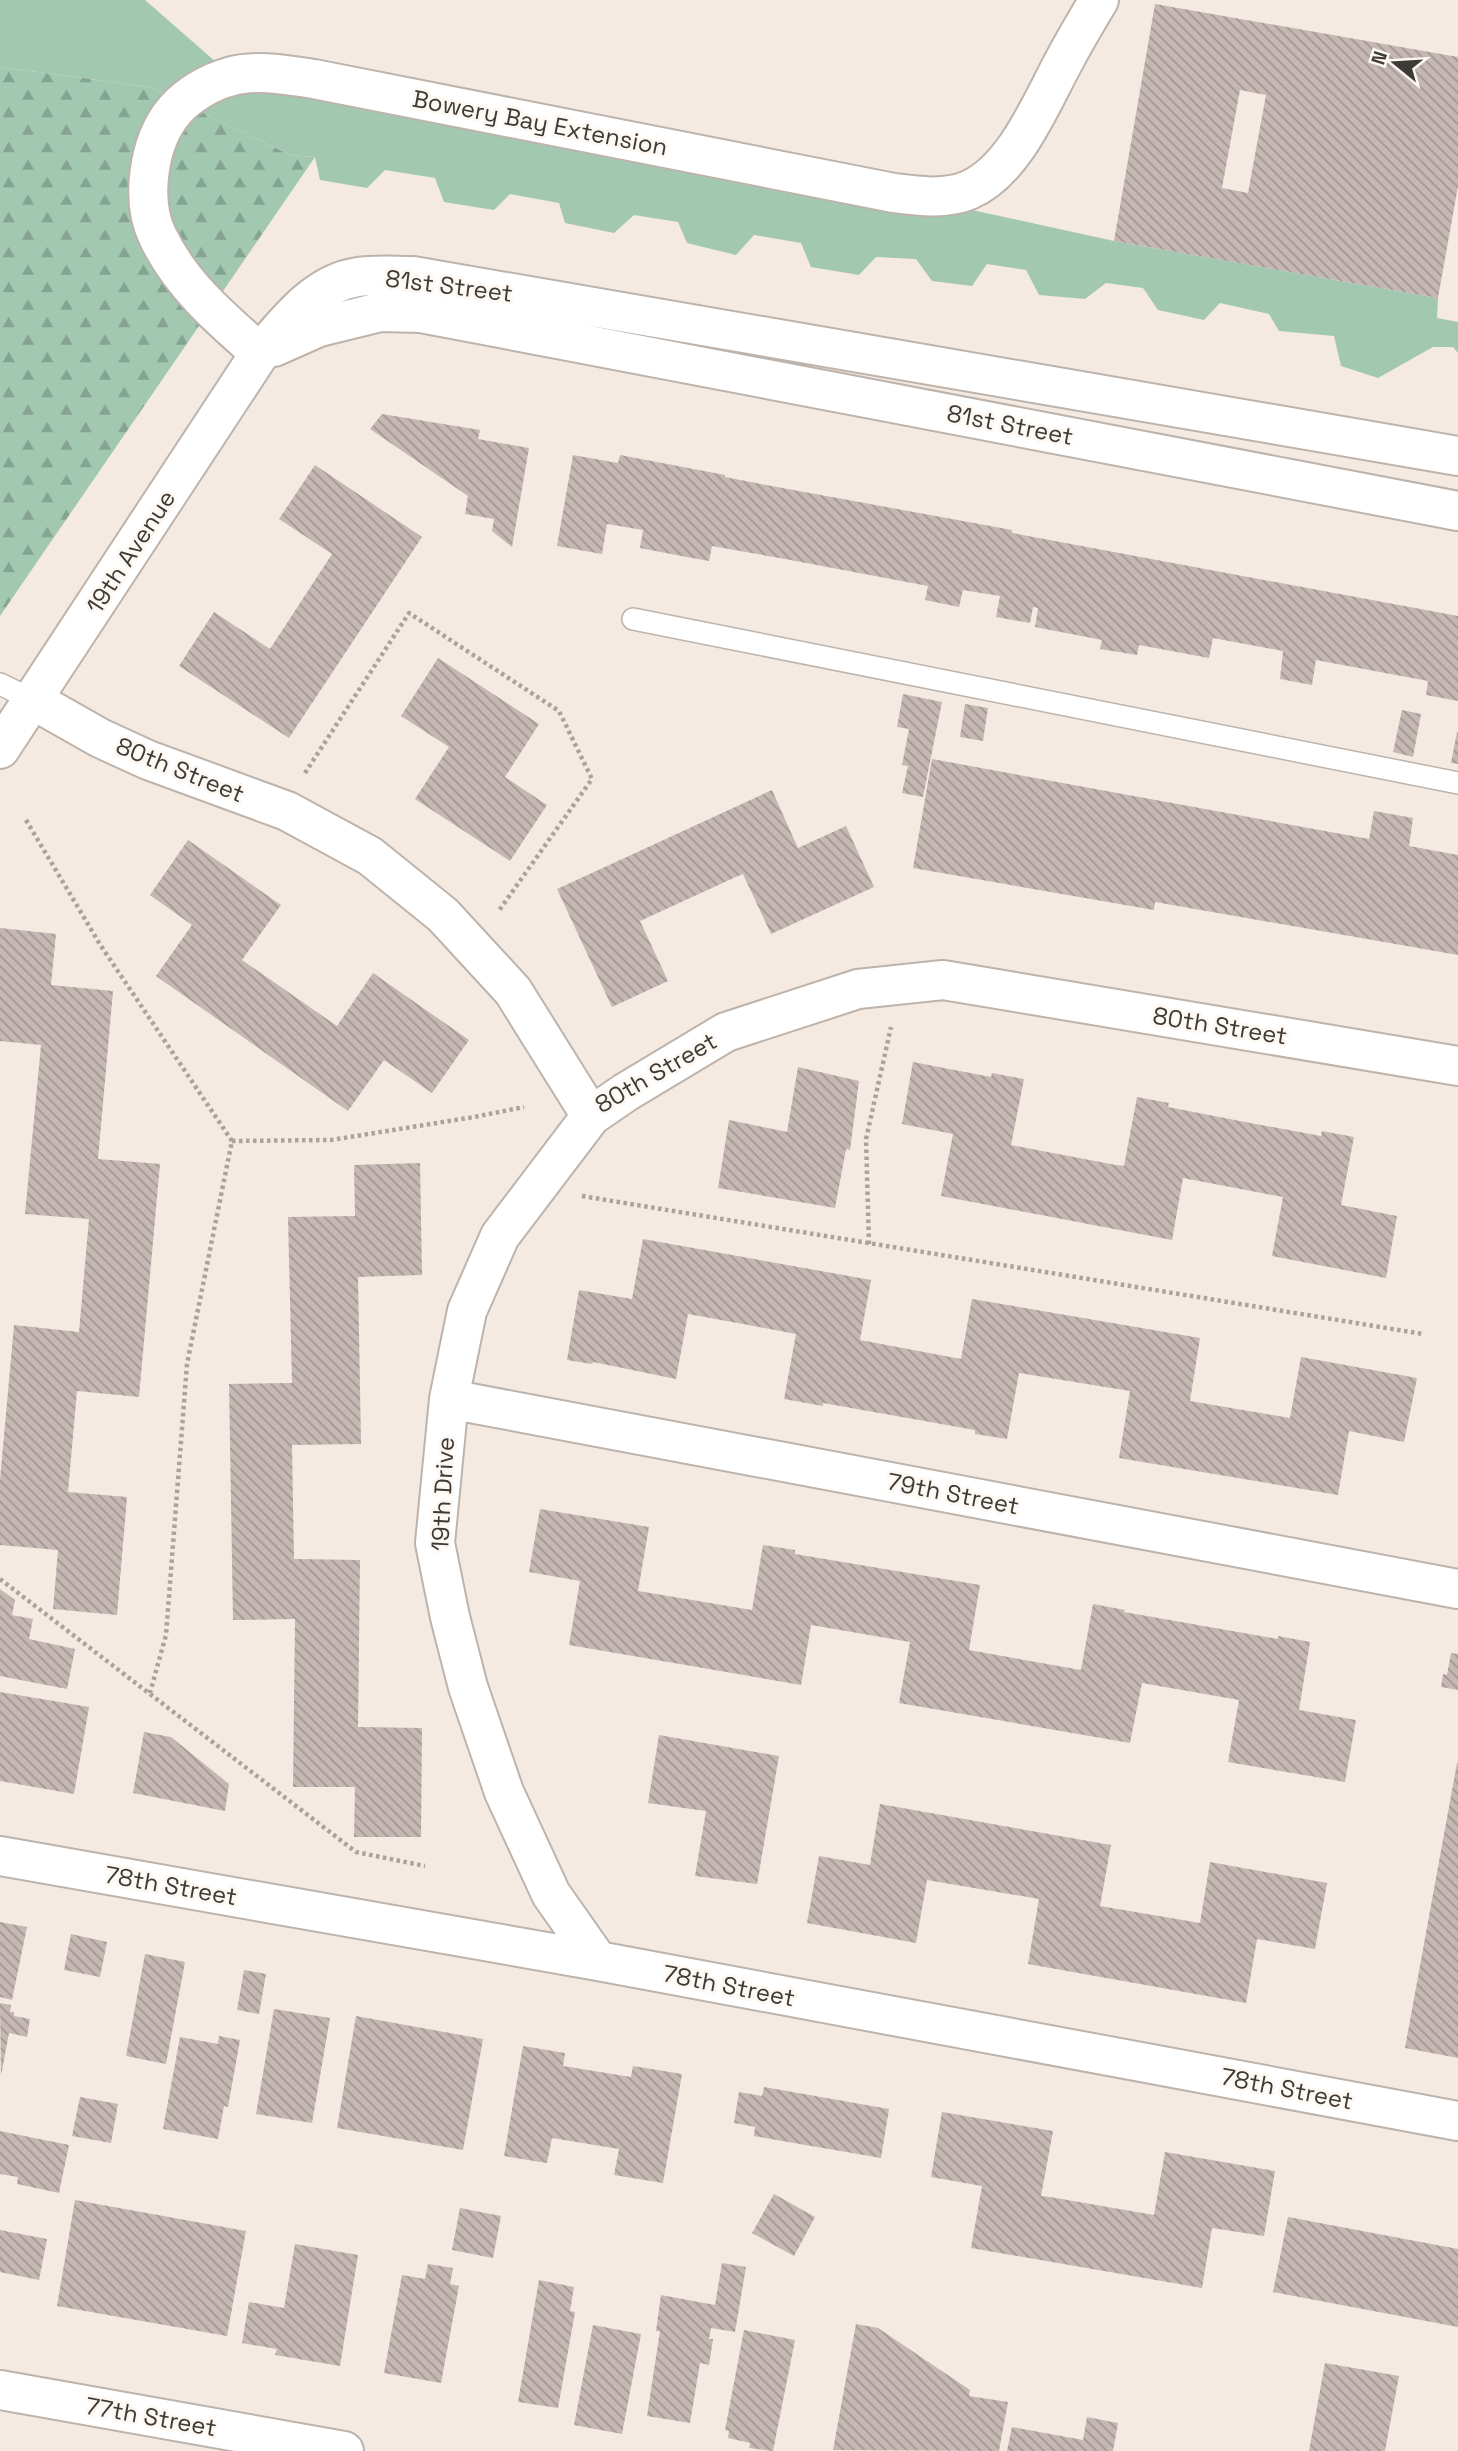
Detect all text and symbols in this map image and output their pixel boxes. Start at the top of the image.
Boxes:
north arrow [1360,28,1430,98]
text: N [1365,48,1393,68]
street label: Bowery Bay Extension [410,83,670,162]
street label: 81st Street [384,262,514,309]
street label: 81st Street [944,397,1076,452]
street label: 19th Avenue [79,484,182,619]
street label: 80th Street [112,730,249,809]
street label: 80th Street [1151,1000,1289,1051]
street label: 80th Street [589,1025,722,1120]
street label: 19th Drive [424,1436,461,1552]
street label: 79th Street [885,1466,1022,1521]
street label: 78th Street [103,1859,240,1912]
street label: 78th Street [661,1958,798,2013]
street label: 78th Street [1219,2061,1356,2116]
street label: 77th Street [83,2390,219,2443]

